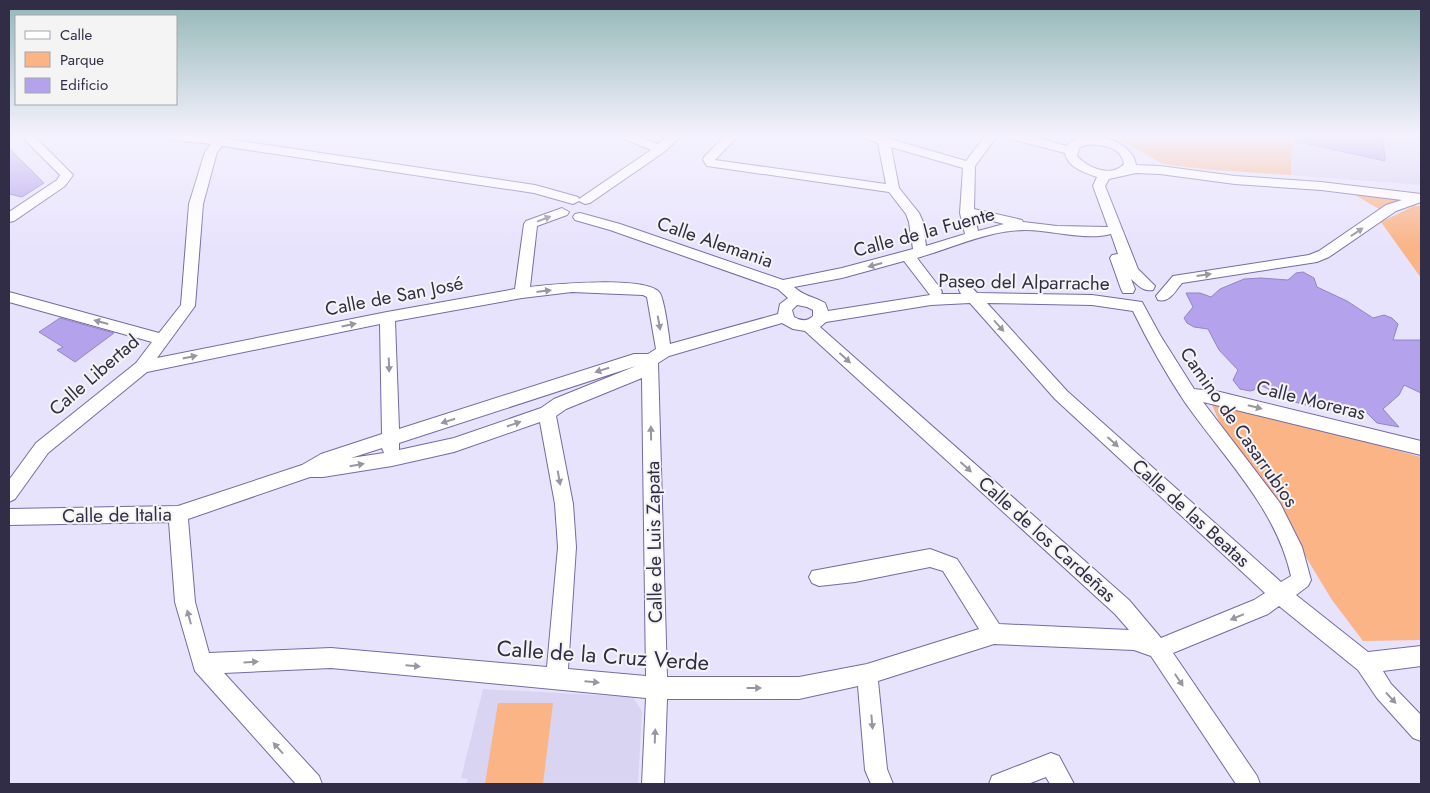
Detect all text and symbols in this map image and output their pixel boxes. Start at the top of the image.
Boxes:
legend [15,15,178,105]
text: Calle [60,24,92,46]
text: Parque [60,49,104,71]
text: Edificio [60,74,108,96]
street label: Calle de la Fuente [850,200,998,264]
street label: Calle Alemania [653,210,777,274]
one-way arrow [537,215,552,223]
one-way arrow [1350,227,1364,237]
one-way arrow [868,261,883,269]
street label: Paseo del Alparrache [938,267,1110,297]
street label: Calle de San José [323,269,466,323]
one-way arrow [1196,271,1212,279]
one-way arrow [536,286,552,294]
one-way arrow [656,316,664,332]
one-way arrow [93,318,108,326]
one-way arrow [993,319,1005,331]
one-way arrow [341,320,357,328]
street label: Calle Libertad [43,328,145,422]
street label: Camino de Casarrubios [1173,341,1305,513]
one-way arrow [839,352,851,364]
one-way arrow [182,353,198,361]
one-way arrow [385,358,393,374]
one-way arrow [595,367,610,375]
street label: Calle Moreras [1254,373,1369,427]
one-way arrow [1247,404,1262,412]
one-way arrow [440,417,455,425]
one-way arrow [506,420,521,428]
one-way arrow [647,425,655,441]
one-way arrow [1106,436,1118,448]
street label: Calle de las Beatas [1126,453,1256,574]
one-way arrow [349,460,365,468]
street label: Calle de Luis Zapata [639,461,669,623]
one-way arrow [960,461,972,473]
one-way arrow [556,470,564,486]
street label: Calle de los Cardeñas [972,470,1122,608]
street label: Calle de Italia [62,501,172,529]
one-way arrow [185,610,193,625]
one-way arrow [1230,613,1244,621]
street label: Calle de la Cruz Verde [496,632,710,678]
one-way arrow [243,658,259,666]
one-way arrow [405,662,421,670]
one-way arrow [1174,674,1184,687]
one-way arrow [585,678,601,686]
one-way arrow [747,684,763,692]
one-way arrow [1385,692,1397,704]
one-way arrow [868,714,876,730]
one-way arrow [651,727,659,743]
one-way arrow [272,742,284,754]

